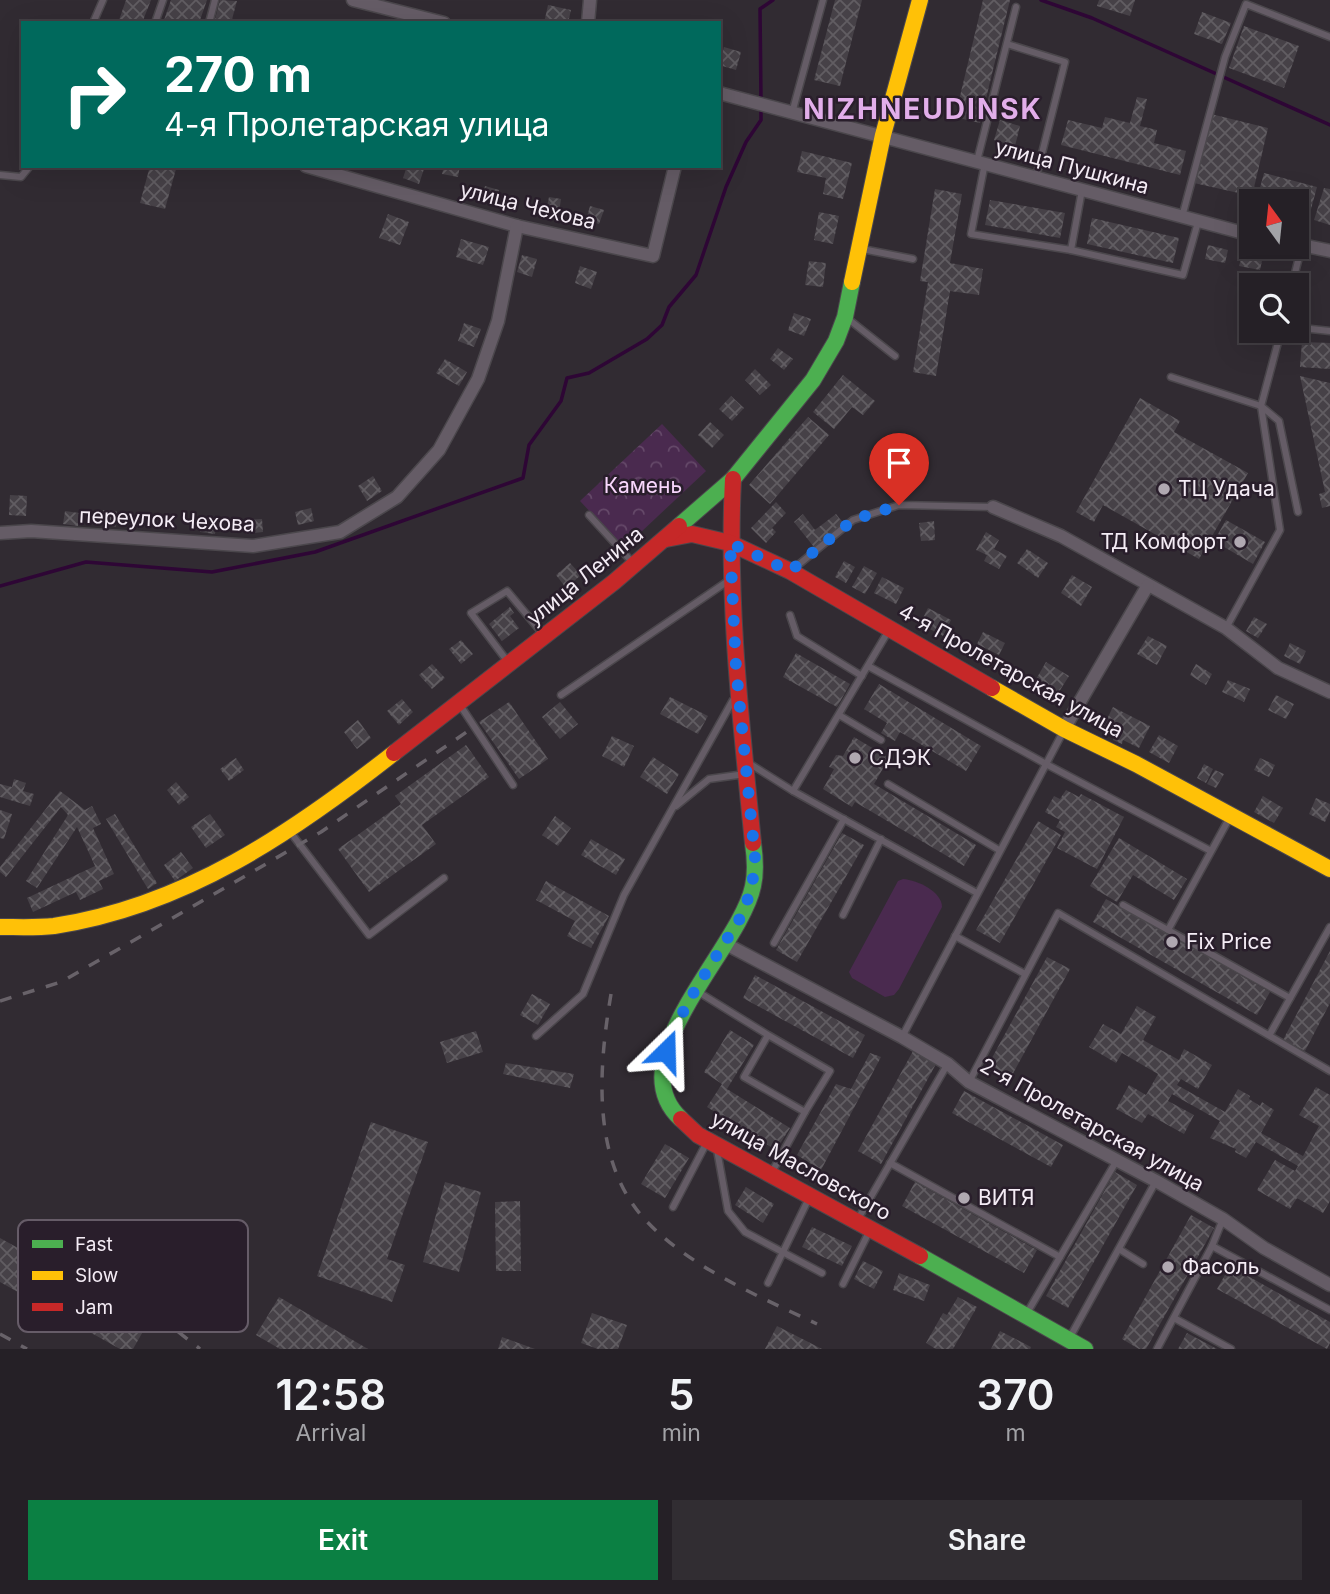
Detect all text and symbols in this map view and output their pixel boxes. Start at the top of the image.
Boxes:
text: 270 m [164,45,312,104]
icon: right [49,49,140,140]
district label: NIZHNEUDINSK [803,92,1043,126]
text: 4-я Пролетарская улица [164,105,549,144]
street label: улица Пушкина [992,134,1152,199]
street label: улица Чехова [458,177,599,234]
north arrow [1239,189,1309,259]
map controls [1239,189,1309,343]
button: search [1239,273,1309,343]
pin [869,433,929,505]
icon: arrive [880,444,918,482]
park label: Камень [604,473,682,498]
place label: ТЦ Удача [1178,476,1275,501]
marker: ТЦ Удача [1156,481,1172,497]
street label: переулок Чехова [79,502,255,537]
street label: улица Ленина [521,521,648,630]
place label: ТД Комфорт [1100,529,1226,554]
marker: ТД Комфорт [1232,534,1248,550]
street label: 4-я Пролетарская улица [895,598,1128,743]
place label: СДЭК [869,745,931,770]
marker: СДЭК [847,750,863,766]
place label: Fix Price [1186,929,1272,954]
marker: Fix Price [1164,934,1180,950]
position arrow [629,1014,703,1088]
street label: 2-я Пролетарская улица [976,1052,1209,1197]
street label: улица Масловского [707,1106,896,1225]
place label: ВИТЯ [978,1185,1035,1210]
marker: ВИТЯ [956,1190,972,1206]
legend [18,1220,248,1332]
text: Fast [75,1233,113,1256]
place label: Фасоль [1182,1254,1260,1279]
marker: Фасоль [1160,1259,1176,1275]
text: Slow [75,1264,118,1287]
text: Jam [75,1296,113,1319]
text: 12:58 [276,1369,386,1420]
text: 5 [668,1369,695,1420]
text: 370 [976,1369,1054,1420]
text: Arrival [295,1419,366,1447]
text: min [662,1419,701,1447]
text: m [1005,1419,1026,1447]
button: Exit [28,1500,658,1580]
button: Share [672,1500,1302,1580]

